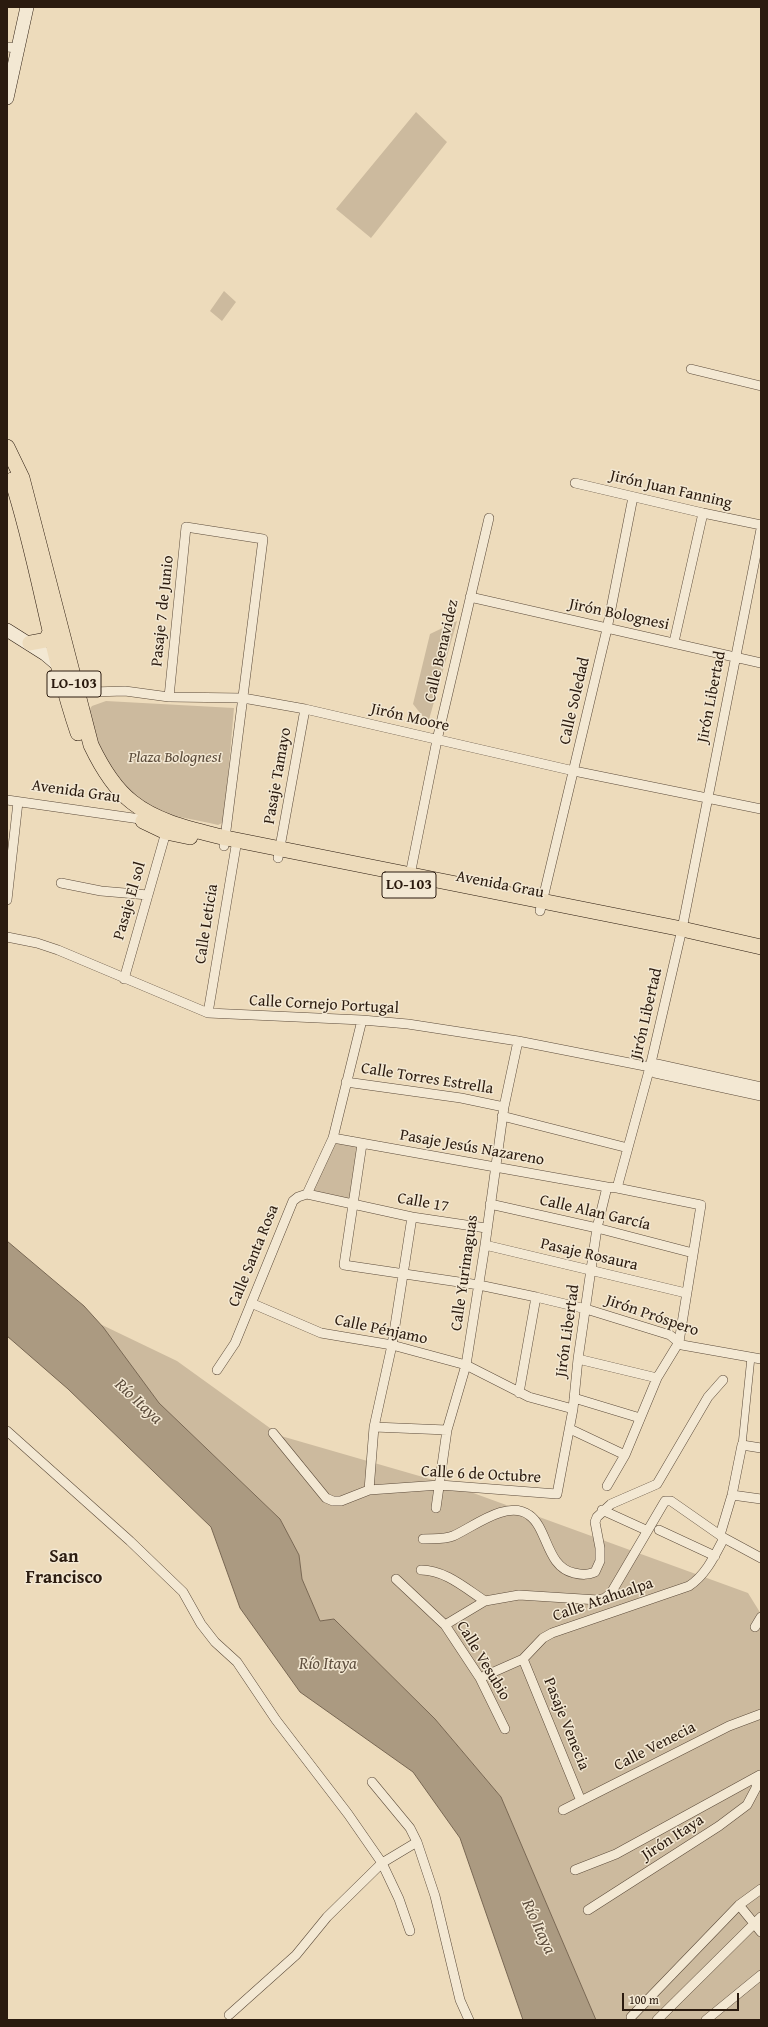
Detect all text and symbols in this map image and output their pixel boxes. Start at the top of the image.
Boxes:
street label: Jirón Juan Fanning [608,467,734,513]
street label: Pasaje 7 de Junio [148,555,178,667]
street label: Jirón Bolognesi [567,595,671,635]
street label: Calle Benavidez [421,598,463,704]
street label: Jirón Libertad [694,649,730,745]
street label: Calle Soledad [556,656,594,746]
road number: LO-103 [47,671,101,697]
street label: Jirón Moore [369,700,451,736]
street label: Pasaje Tamayo [260,726,296,826]
park label: Plaza Bolognesi [128,748,222,768]
street label: Avenida Grau [30,776,122,808]
street label: Pasaje El sol [110,860,150,942]
street label: Avenida Grau [454,867,546,903]
road number: LO-103 [382,872,436,898]
street label: Calle Leticia [191,883,223,965]
street label: Jirón Libertad [627,966,667,1062]
street label: Calle Cornejo Portugal [249,991,399,1019]
street label: Calle Torres Estrella [360,1059,494,1099]
street label: Pasaje Jesús Nazareno [398,1126,546,1170]
street label: Calle 17 [396,1189,450,1217]
street label: Calle Alan García [538,1191,652,1235]
street label: Calle Santa Rosa [225,1202,283,1310]
street label: Calle Yurimaguas [447,1214,483,1332]
street label: Pasaje Rosaura [538,1234,640,1276]
street label: Jirón Libertad [552,1284,584,1378]
street label: Jirón Próspero [603,1291,701,1341]
street label: Calle Pénjamo [333,1311,429,1349]
water label: Río Itaya [110,1375,166,1429]
street label: Calle 6 de Octubre [420,1462,542,1488]
district label: San Francisco [26,1546,102,1588]
street label: Calle Atahualpa [550,1574,656,1626]
street label: Calle Vesubio [452,1618,514,1704]
water label: Río Itaya [299,1655,357,1675]
street label: Pasaje Venecia [539,1675,593,1773]
street label: Calle Venecia [611,1718,699,1776]
street label: Jirón Itaya [638,1811,708,1865]
water label: Río Itaya [517,1896,559,1958]
scale bar [624,1985,741,2011]
text: 100 m [629,1991,659,2008]

